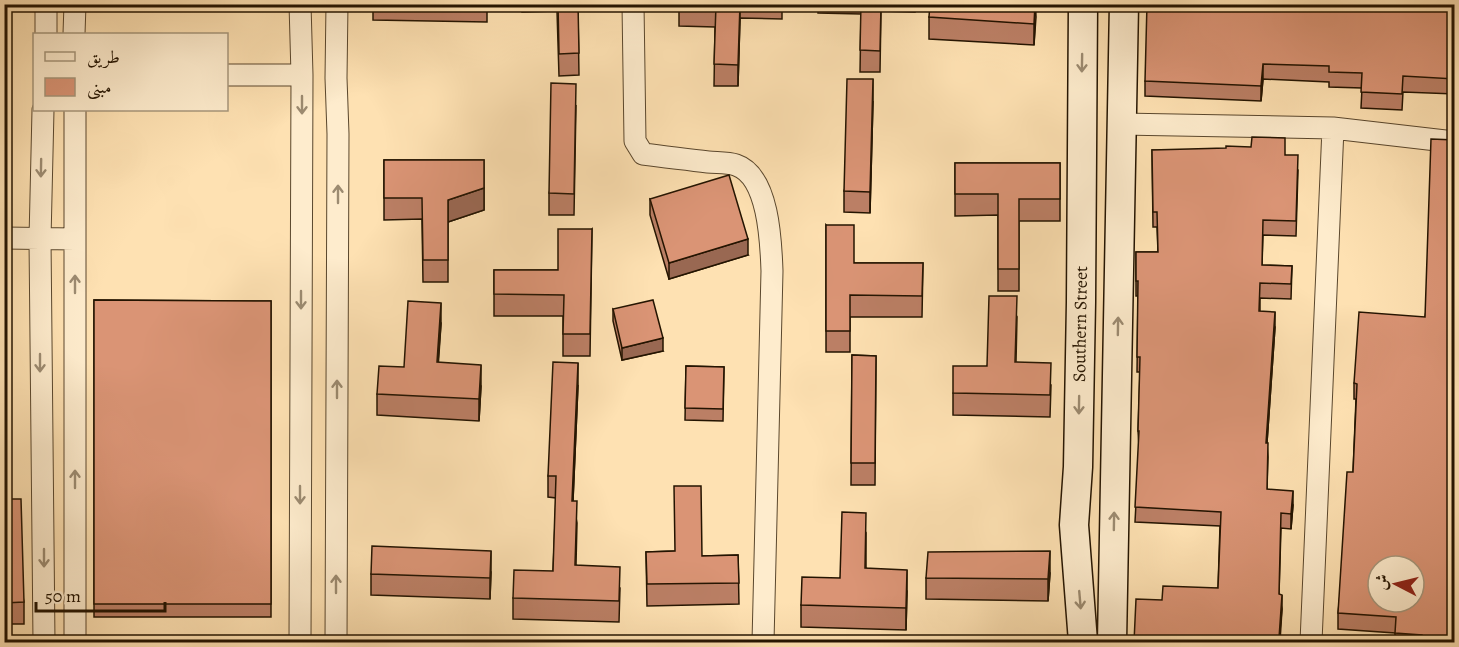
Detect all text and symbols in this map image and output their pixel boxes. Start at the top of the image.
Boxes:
legend [33,33,228,111]
text: طريق [87,45,120,69]
one-way arrow [1076,52,1087,72]
text: مبنى [87,75,112,100]
one-way arrow [296,94,308,114]
one-way arrow [36,157,47,177]
one-way arrow [332,185,344,205]
street label: Southern Street [1067,266,1093,382]
one-way arrow [69,275,81,295]
one-way arrow [295,289,307,309]
one-way arrow [1112,317,1123,337]
one-way arrow [34,352,46,372]
one-way arrow [331,380,343,400]
one-way arrow [1073,394,1085,414]
one-way arrow [69,470,81,490]
one-way arrow [295,484,306,504]
one-way arrow [1108,512,1120,532]
one-way arrow [38,547,49,567]
north arrow [1366,554,1426,614]
text: ش [1370,573,1394,592]
scale bar [36,575,165,613]
one-way arrow [331,575,342,595]
text: 50 m [45,584,81,608]
one-way arrow [1075,589,1086,609]

